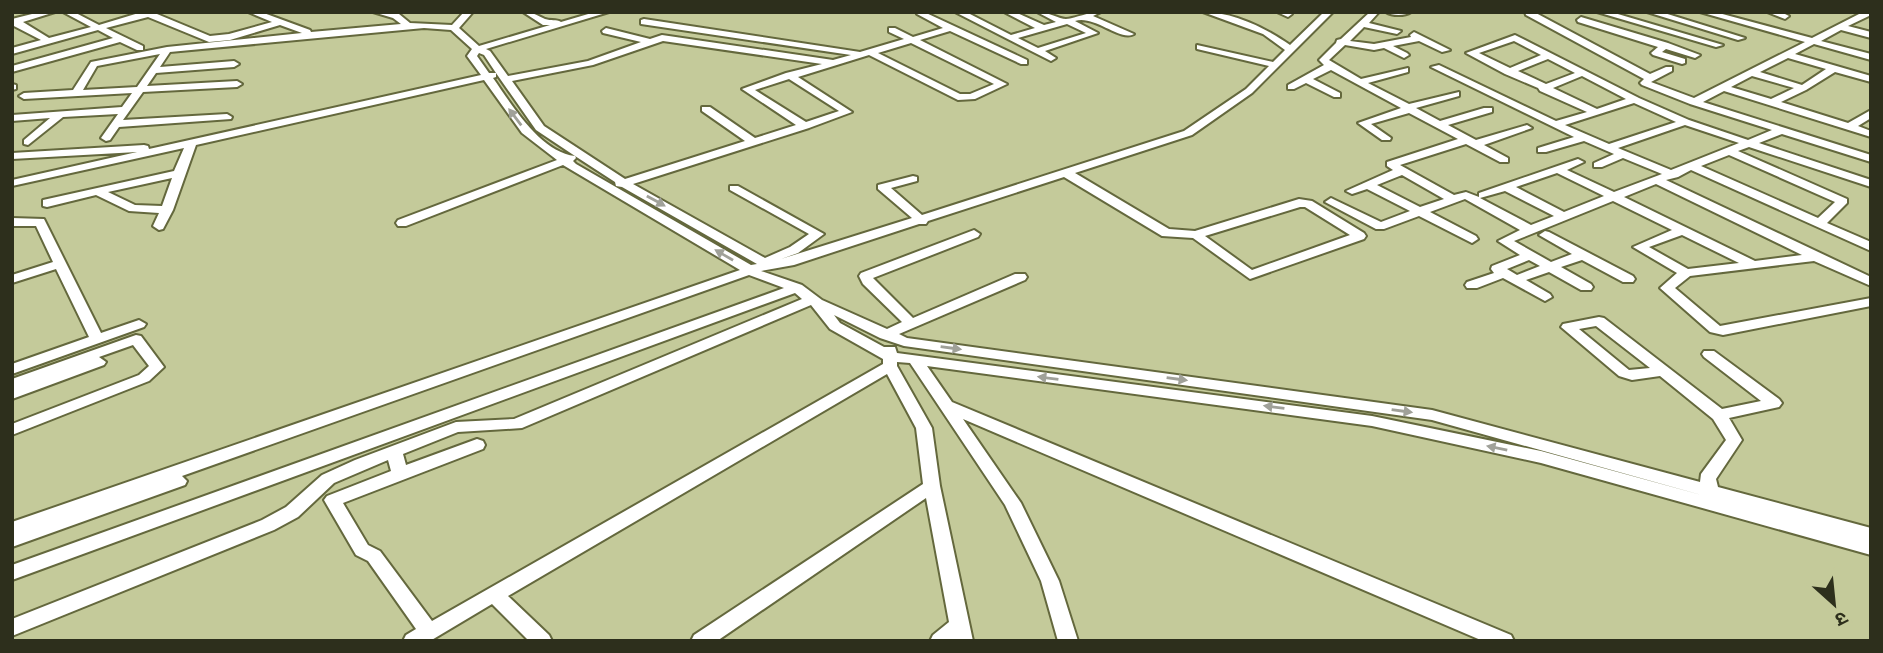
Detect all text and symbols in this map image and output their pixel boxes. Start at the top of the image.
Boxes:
one-way arrow [508,107,522,126]
one-way arrow [646,195,666,207]
one-way arrow [714,249,733,262]
one-way arrow [940,343,962,354]
one-way arrow [1037,373,1059,384]
one-way arrow [1166,374,1188,385]
one-way arrow [1263,402,1285,413]
one-way arrow [1391,406,1413,417]
one-way arrow [1486,442,1508,453]
north arrow [1799,569,1869,639]
text: उ [1831,606,1852,633]

